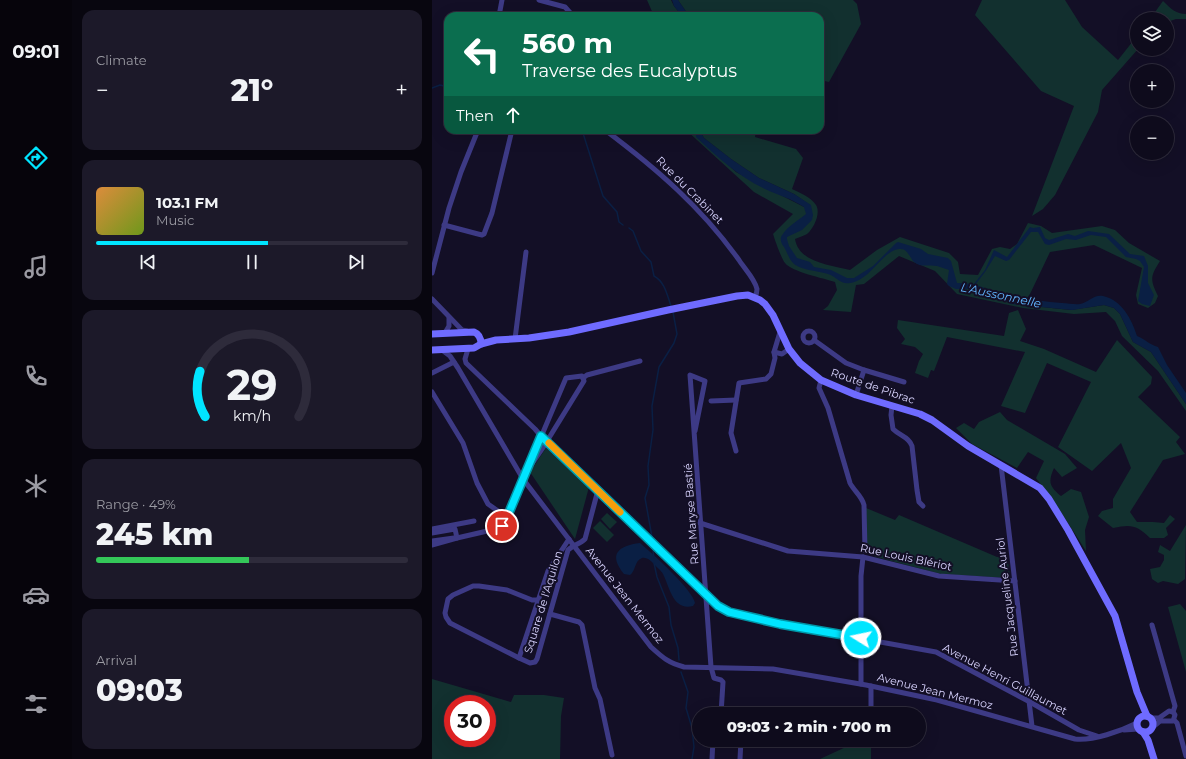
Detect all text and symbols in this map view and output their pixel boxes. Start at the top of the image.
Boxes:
map controls [1130,12,1174,160]
button: layers [1130,12,1174,56]
text: 560 m [522,26,613,60]
icon: left [456,28,508,80]
text: 09:01 [12,41,60,63]
text: Climate [96,52,147,68]
text: Traverse des Eucalyptus [522,60,737,82]
button: + [1130,64,1174,108]
text: 21° [231,72,273,109]
text: − [96,77,109,104]
text: + [395,77,408,104]
icon: ahead [502,104,524,126]
text: Then [456,106,494,125]
button: − [1130,116,1174,160]
icon: directions [22,144,50,172]
street label: Rue du Crabinet [653,153,727,227]
text: 103.1 FM [156,193,219,212]
text: Music [156,212,194,228]
icon: previous [137,251,159,273]
icon: pause [241,251,263,273]
icon: next [345,251,367,273]
icon: music [22,253,50,281]
water label: L'Aussonnelle [959,279,1043,311]
text: 29 [226,360,278,410]
icon: phone [22,362,50,390]
street label: Route de Pibrac [829,365,917,407]
text: km/h [233,407,271,425]
street label: Rue Maryse Bastié [680,463,702,565]
icon: climate [22,472,50,500]
text: Range · 49% [96,496,176,512]
pin [485,509,519,543]
icon: arrive [491,515,513,537]
text: 245 km [96,516,213,553]
street label: Rue Jacqueline Auriol [993,537,1021,657]
street label: Rue Louis Blériot [859,540,954,574]
street label: Avenue Jean Mermoz [583,544,667,646]
street label: Square de l'Aquilon [521,549,565,655]
icon: car [22,581,50,609]
position arrow [840,617,882,659]
street label: Avenue Henri Guillaumet [940,640,1070,718]
text: Arrival [96,652,137,668]
street label: Avenue Jean Mermoz [876,670,995,712]
text: 09:03 [96,672,183,709]
icon: filters [22,690,50,718]
speed limit sign: 30 [444,695,496,747]
text: 09:03 · 2 min · 700 m [727,717,891,736]

